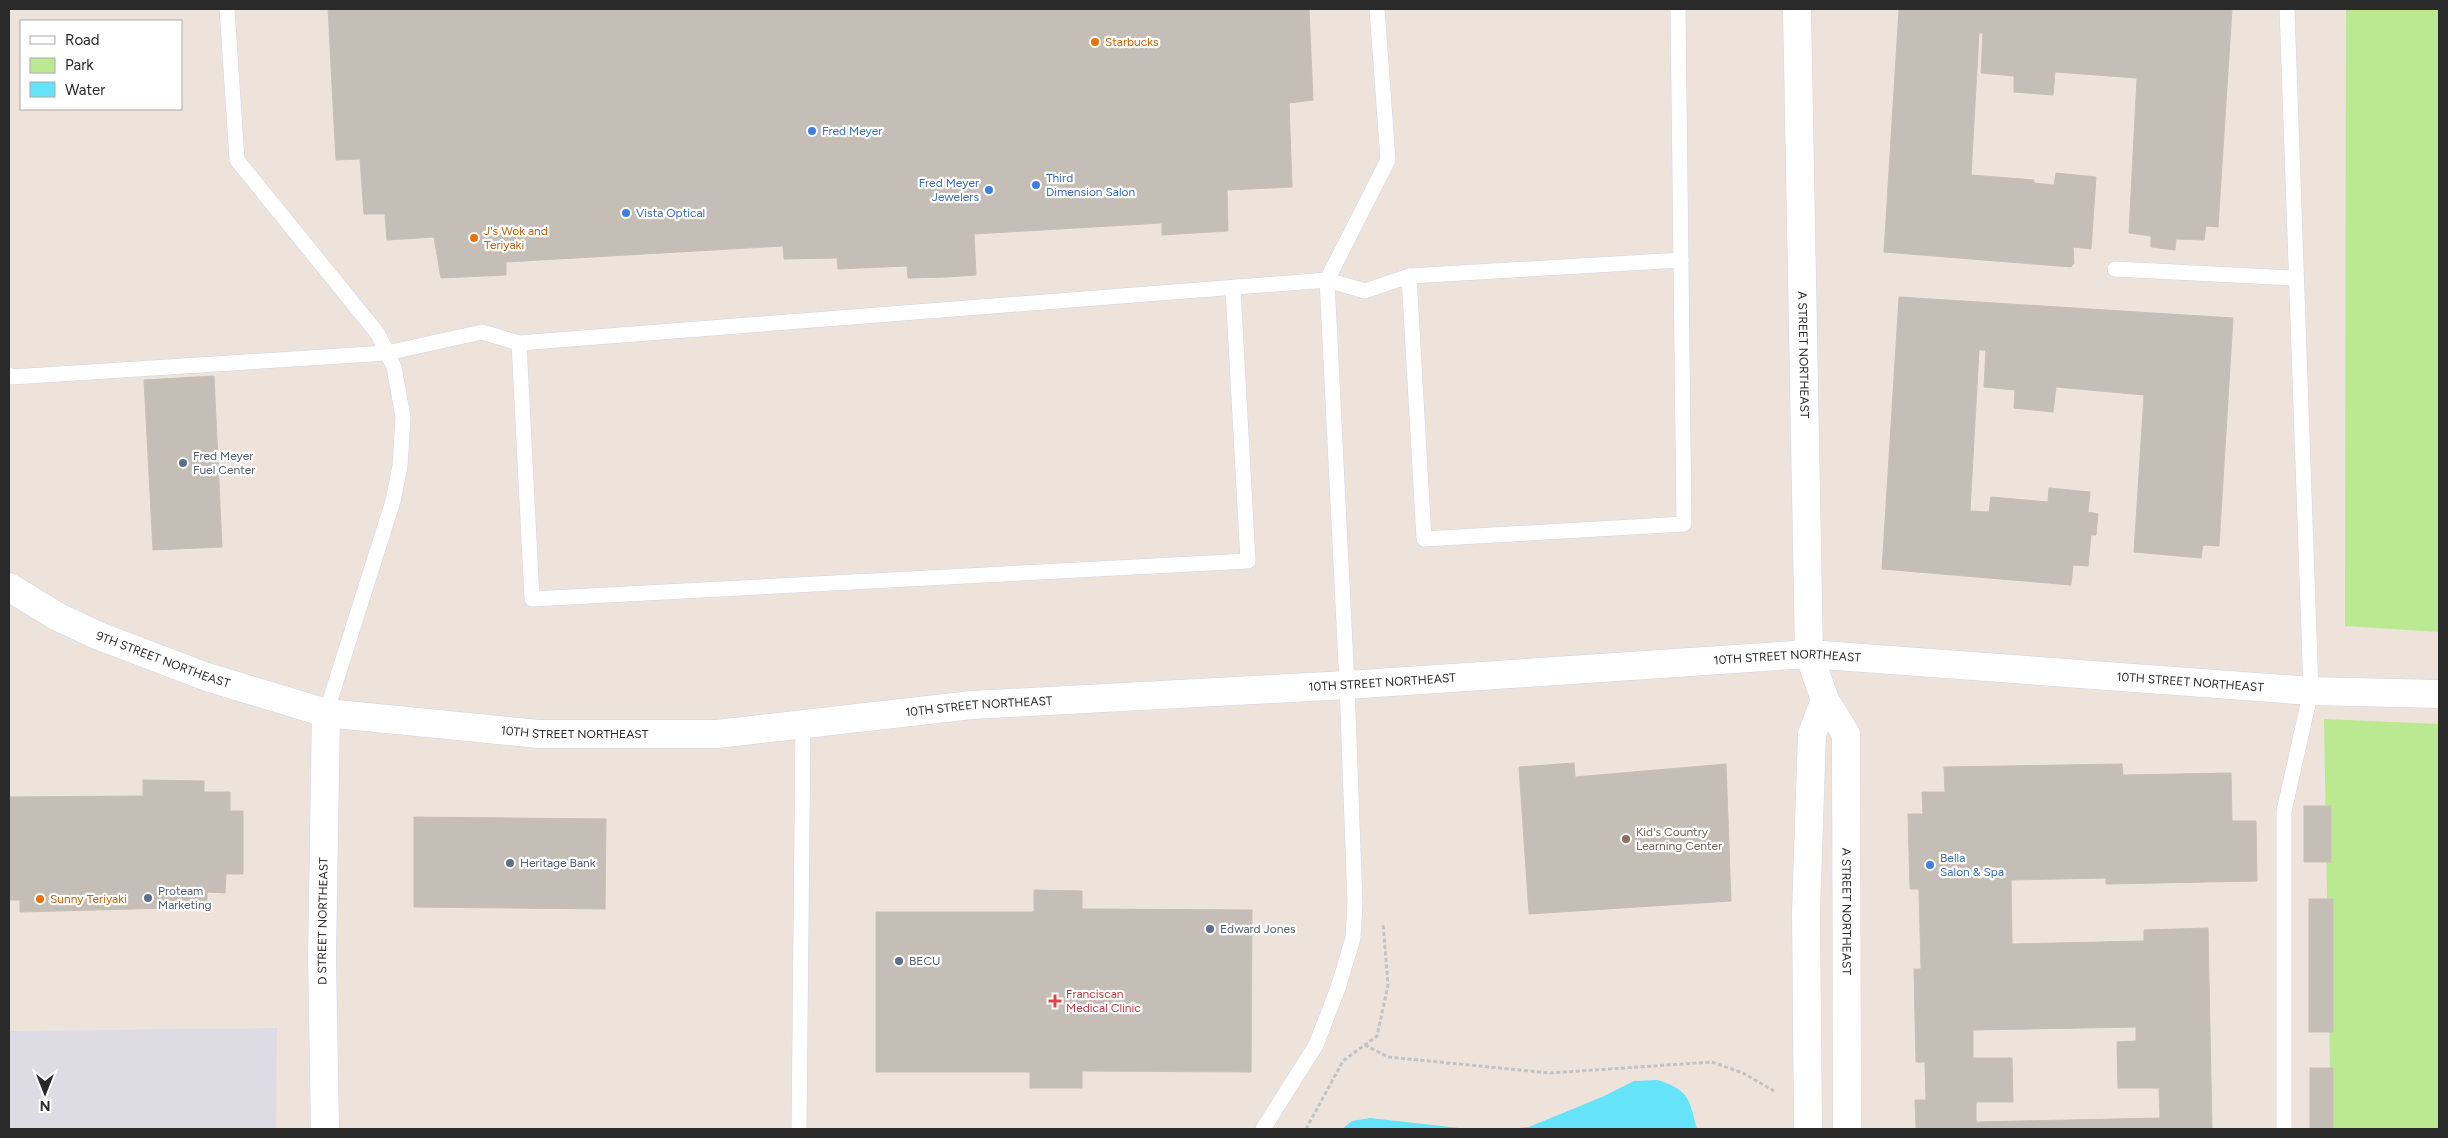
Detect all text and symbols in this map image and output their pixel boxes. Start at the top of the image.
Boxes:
legend [20,20,182,110]
text: Road [65,31,100,49]
place label: Starbucks [1105,35,1159,49]
marker: Starbucks [1089,36,1101,48]
text: Park [65,56,94,74]
text: Water [65,81,105,99]
place label: Fred Meyer [822,124,882,138]
marker: Fred Meyer [806,125,818,137]
place label: Third Dimension Salon [1046,171,1136,199]
place label: Fred Meyer Jewelers [919,176,979,204]
marker: Third Dimension Salon [1030,179,1042,191]
marker: Fred Meyer Jewelers [983,184,995,196]
place label: Vista Optical [636,206,705,220]
marker: Vista Optical [620,207,632,219]
place label: J's Wok and Teriyaki [484,224,548,252]
marker: J's Wok and Teriyaki [468,232,480,244]
street label: A STREET NORTHEAST [1795,291,1812,419]
place label: Fred Meyer Fuel Center [193,449,255,477]
marker: Fred Meyer Fuel Center [177,457,189,469]
street label: 9TH STREET NORTHEAST [94,629,232,691]
street label: 10TH STREET NORTHEAST [1713,647,1862,667]
street label: 10TH STREET NORTHEAST [2116,670,2265,695]
street label: 10TH STREET NORTHEAST [1308,671,1457,694]
street label: 10TH STREET NORTHEAST [905,694,1053,720]
street label: 10TH STREET NORTHEAST [500,723,649,741]
place label: Kid's Country Learning Center [1636,825,1722,853]
marker: Kid's Country Learning Center [1620,833,1632,845]
street label: A STREET NORTHEAST [1839,848,1854,975]
place label: Bella Salon & Spa [1940,851,2004,879]
place label: Heritage Bank [520,856,596,870]
street label: D STREET NORTHEAST [315,857,331,985]
marker: Heritage Bank [504,857,516,869]
marker: Bella Salon & Spa [1924,859,1936,871]
place label: Proteam Marketing [158,884,212,912]
place label: Sunny Teriyaki [50,892,127,906]
marker: Proteam Marketing [142,892,154,904]
marker: Sunny Teriyaki [34,893,46,905]
place label: Edward Jones [1220,922,1296,936]
marker: Edward Jones [1204,923,1216,935]
place label: BECU [909,954,941,968]
marker: BECU [893,955,905,967]
place label: Franciscan Medical Clinic [1066,987,1141,1015]
marker: Franciscan Medical Clinic [1048,994,1062,1008]
north arrow [20,1068,70,1118]
text: N [40,1097,50,1114]

